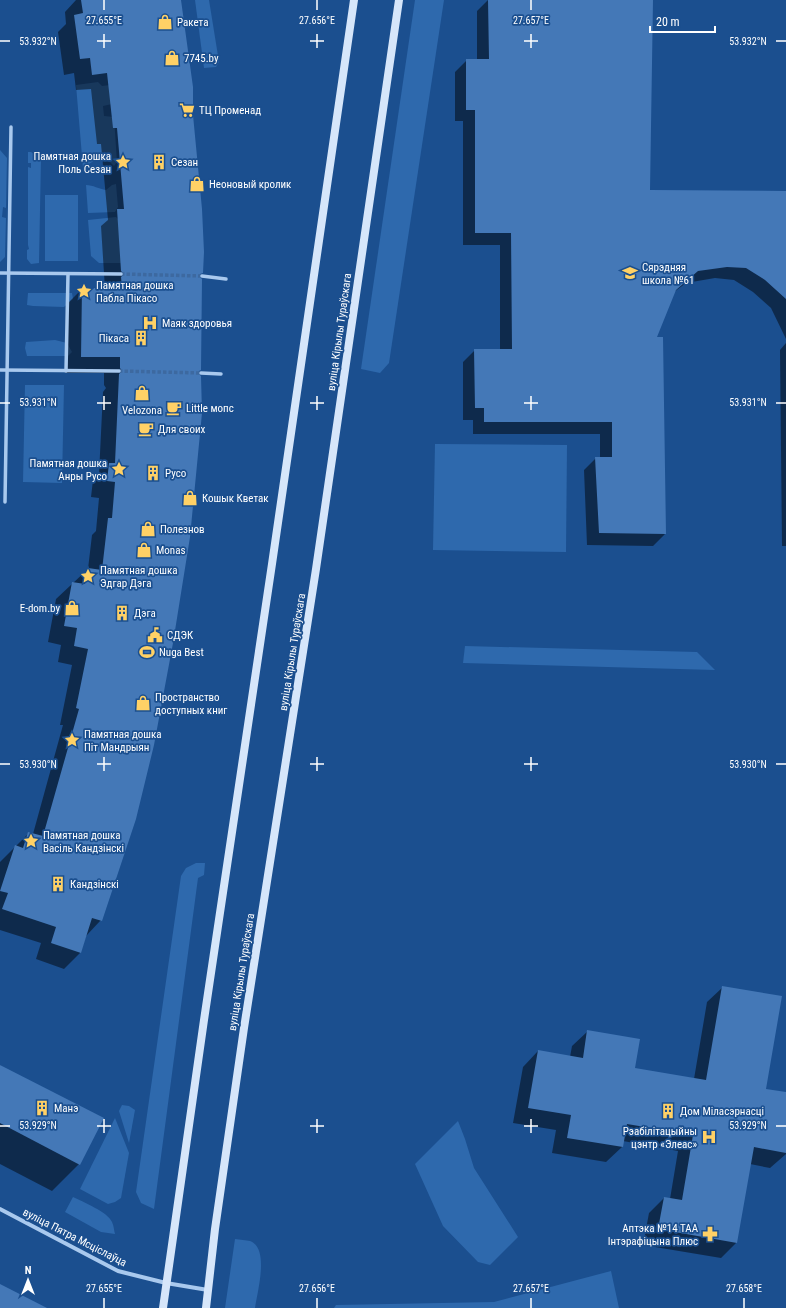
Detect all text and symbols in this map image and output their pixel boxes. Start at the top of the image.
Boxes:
scale bar [650,8,715,34]
shop icon: Ракета [156,13,174,31]
text: 27.655°E [86,15,122,26]
text: 27.656°E [299,15,335,26]
text: 27.657°E [513,15,549,26]
text: 20 m [656,15,680,29]
place label: Ракета [177,16,208,29]
text: 53.932°N [19,36,57,47]
text: 53.932°N [729,36,767,47]
shop icon: 7745.by [163,49,181,67]
place label: 7745.by [184,52,219,65]
supermarket icon: ТЦ Променад [178,101,196,119]
place label: ТЦ Променад [199,104,261,117]
place label: Памятная дошка Поль Сезан [33,150,111,176]
place icon: Памятная дошка Поль Сезан [114,153,132,171]
building icon: Сезан [150,153,168,171]
place label: Сезан [171,156,198,169]
shop icon: Неоновый кролик [188,175,206,193]
place label: Неоновый кролик [209,178,292,191]
place label: Сярэдняя школа №61 [642,261,694,287]
school or university icon: Сярэдняя школа №61 [621,264,639,282]
street label: вуліца Кірылы Тураўскага [325,272,354,392]
place label: Памятная дошка Пабла Пікасо [96,279,174,305]
place icon: Памятная дошка Пабла Пікасо [75,282,93,300]
hospital icon: Маяк здоровья [141,314,159,332]
place label: Маяк здоровья [162,317,232,330]
building icon: Пікаса [132,329,150,347]
place label: Пікаса [99,332,129,345]
shop icon: Velozona [133,384,151,402]
text: 53.931°N [19,397,57,408]
text: 53.931°N [729,397,767,408]
cafe icon: Little мопс [165,399,183,417]
place label: Little мопс [186,402,234,415]
place label: Velozona [122,404,162,417]
cafe icon: Для своих [137,420,155,438]
place label: Для своих [158,423,206,436]
place label: Памятная дошка Анры Русо [29,457,107,483]
place icon: Памятная дошка Анры Русо [110,460,128,478]
building icon: Русо [144,464,162,482]
place label: Русо [165,467,187,480]
shop icon: Кошык Кветак [181,489,199,507]
place label: Кошык Кветак [202,492,269,505]
shop icon: Полезнов [139,520,157,538]
place label: Полезнов [160,523,205,536]
shop icon: Monas [135,541,153,559]
place label: Monas [156,544,185,557]
place label: Памятная дошка Эдгар Дэга [100,564,178,590]
place icon: Памятная дошка Эдгар Дэга [79,567,97,585]
street label: вуліца Кірылы Тураўскага [277,593,308,712]
shop icon: E-dom.by [63,599,81,617]
place label: E-dom.by [20,602,60,615]
building icon: Дэга [113,604,131,622]
place label: Дэга [134,607,156,620]
public building icon: СДЭК [146,626,164,644]
place label: СДЭК [167,629,194,642]
sports icon: Nuga Best [138,643,156,661]
place label: Nuga Best [159,646,204,659]
place label: Пространство доступных книг [155,691,227,717]
shop icon: Пространство доступных книг [134,694,152,712]
place label: Памятная дошка Піт Мандрыян [84,728,162,754]
place icon: Памятная дошка Піт Мандрыян [63,731,81,749]
text: 53.930°N [19,759,57,770]
text: 53.930°N [729,759,767,770]
place label: Памятная дошка Васіль Кандзінскі [43,829,124,855]
place icon: Памятная дошка Васіль Кандзінскі [22,832,40,850]
building icon: Кандзінскі [49,875,67,893]
place label: Кандзінскі [70,878,119,891]
street label: вуліца Кірылы Тураўскага [226,913,257,1032]
building icon: Манэ [33,1099,51,1117]
place label: Манэ [54,1102,78,1115]
building icon: Дом Міласэрнасці [659,1102,677,1120]
place label: Дом Міласэрнасці [680,1105,764,1118]
text: 53.929°N [19,1120,57,1131]
text: 53.929°N [729,1120,767,1131]
place label: Рэабілітацыйны цэнтр «Элеас» [623,1125,697,1151]
hospital icon: Рэабілітацыйны цэнтр «Элеас» [700,1128,718,1146]
street label: вуліца Пятра Мсціслаўца [21,1206,129,1269]
place label: Аптэка №14 ТАА Інтэрафіцына Плюс [608,1222,699,1248]
pharmacy icon: Аптэка №14 ТАА Інтэрафіцына Плюс [701,1225,719,1243]
north arrow [8,1260,48,1300]
text: N [25,1264,32,1277]
text: 27.655°E [86,1283,122,1294]
text: 27.656°E [299,1283,335,1294]
text: 27.657°E [513,1283,549,1294]
text: 27.658°E [726,1283,762,1294]

